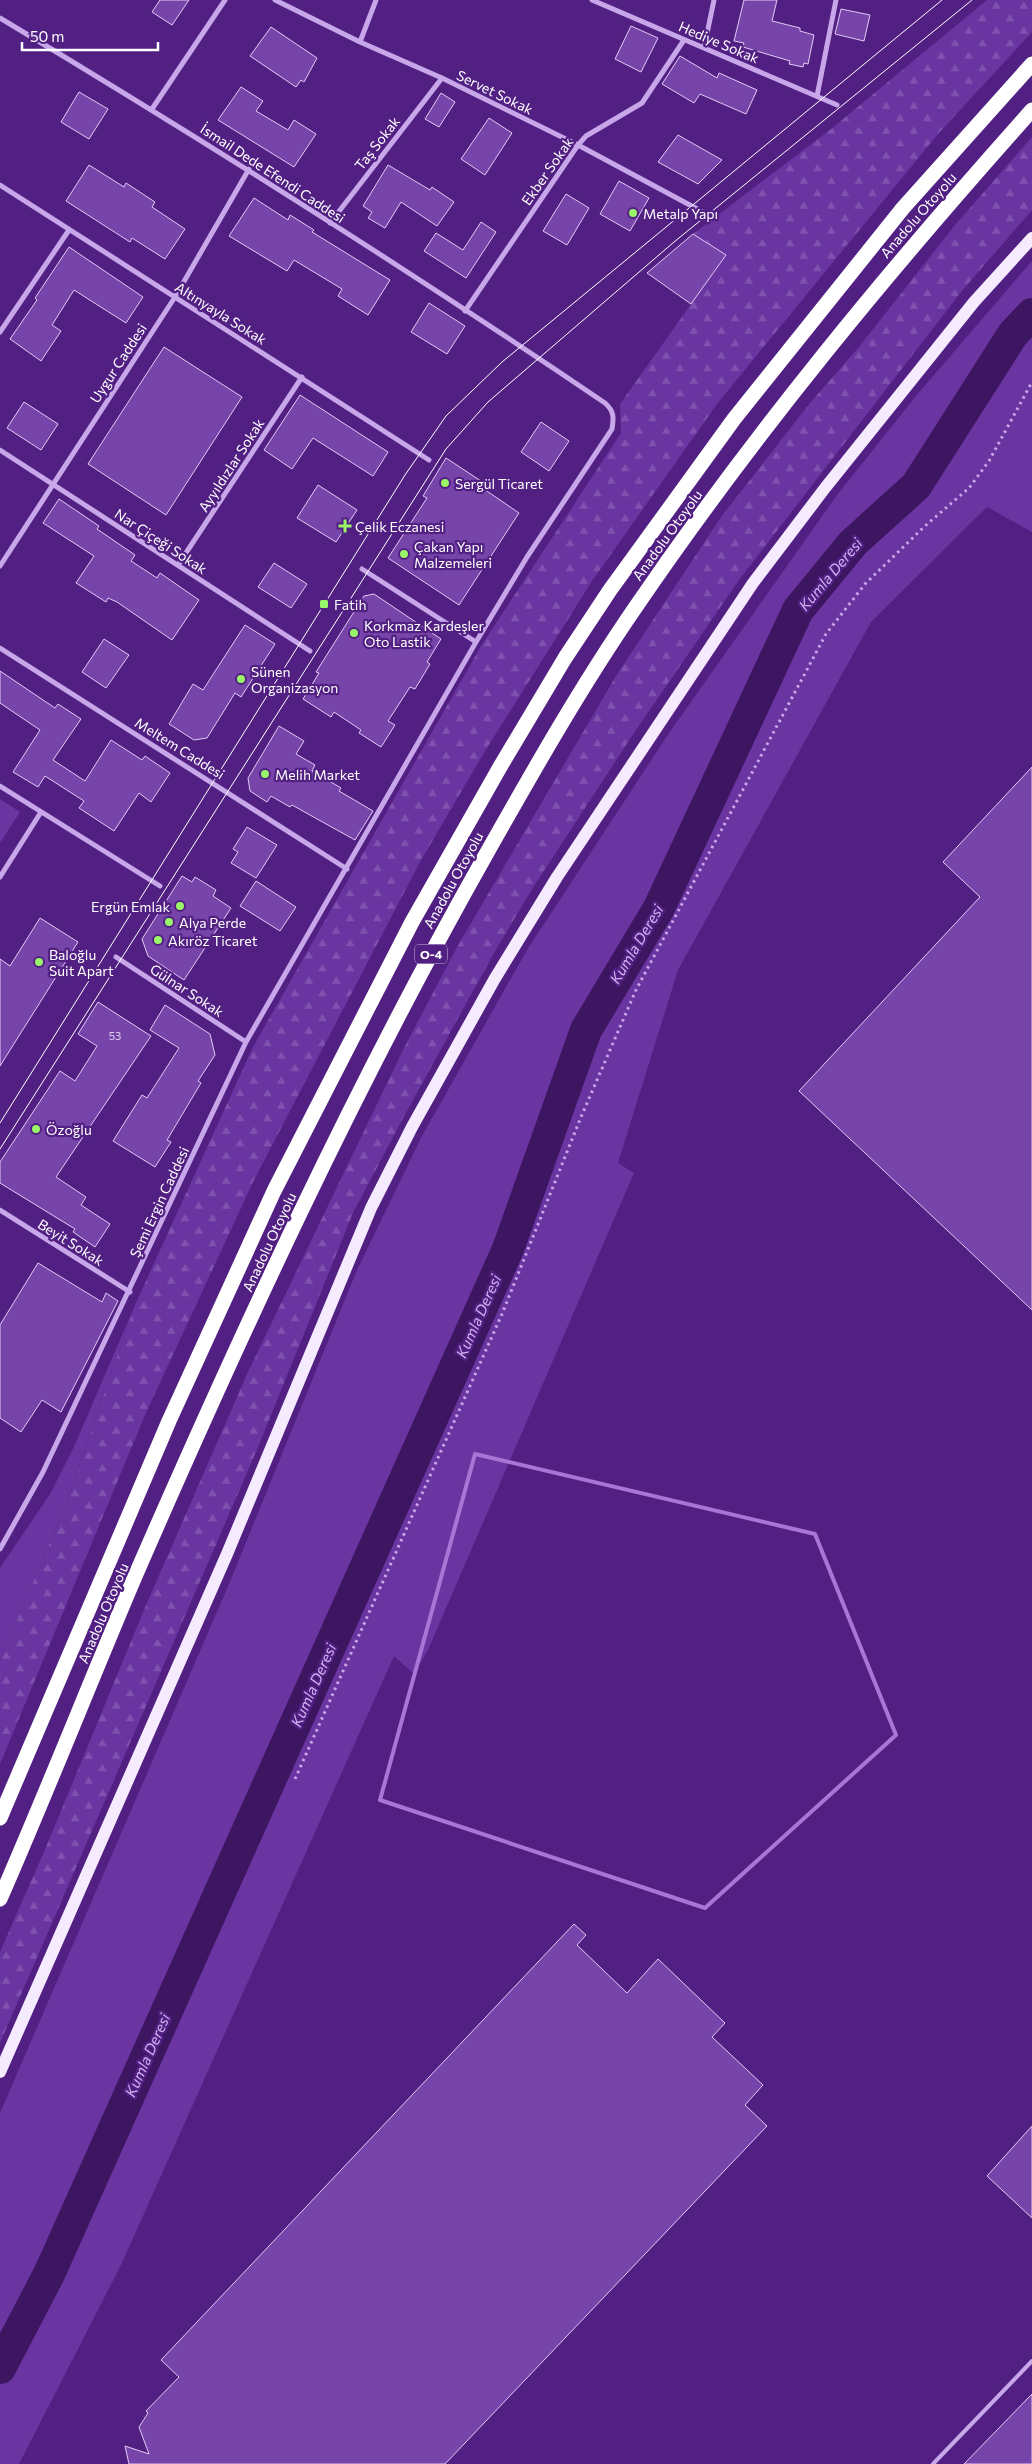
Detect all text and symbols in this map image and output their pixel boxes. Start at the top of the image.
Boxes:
street label: Hediye Sokak [676,17,762,67]
scale bar [22,20,159,52]
text: 50 m [30,27,64,45]
street label: Servet Sokak [454,66,536,118]
street label: Taş Sokak [351,113,403,173]
street label: İsmail Dede Efendi Caddesi [197,120,349,226]
street label: Ekber Sokak [517,133,577,208]
street label: Anadolu Otoyolu [876,169,960,261]
place label: Metalp Yapı [643,205,718,222]
marker: Metalp Yapı [627,207,639,219]
street label: Altınyayla Sokak [172,278,270,348]
street label: Uygur Caddesi [86,320,150,406]
street label: Ayyıldızlar Sokak [195,415,268,515]
place label: Sergül Ticaret [455,475,543,492]
marker: Sergül Ticaret [439,477,451,489]
street label: Anadolu Otoyolu [629,487,705,583]
street label: Nar Çiçeği Sokak [112,505,211,577]
place label: Çelik Eczanesi [355,518,444,535]
marker: Çelik Eczanesi [339,520,351,532]
water label: Kumla Deresi [794,533,866,614]
place label: Çakan Yapı Malzemeleri [414,538,492,571]
marker: Çakan Yapı Malzemeleri [398,548,410,560]
place label: Fatih [334,596,366,613]
marker: Fatih [318,598,330,610]
place label: Korkmaz Kardeşler Oto Lastik [364,617,484,650]
marker: Korkmaz Kardeşler Oto Lastik [348,627,360,639]
place label: Sünen Organizasyon [251,663,338,696]
marker: Sünen Organizasyon [235,673,247,685]
street label: Meltem Caddesi [132,714,228,782]
place label: Melih Market [275,766,360,783]
marker: Melih Market [259,768,271,780]
street label: Anadolu Otoyolu [420,829,486,931]
place label: Ergün Emlak [91,898,170,915]
marker: Ergün Emlak [174,900,186,912]
water label: Kumla Deresi [605,900,667,987]
place label: Alya Perde [179,914,246,931]
marker: Alya Perde [163,916,175,928]
place label: Akıröz Ticaret [168,932,258,949]
marker: Akıröz Ticaret [152,934,164,946]
road number: O-4 [415,944,447,964]
place label: Baloğlu Suit Apart [49,946,114,979]
marker: Baloğlu Suit Apart [33,956,45,968]
street label: Gülnar Sokak [147,960,227,1020]
house number: 53 [109,1029,121,1042]
place label: Özoğlu [46,1121,92,1138]
marker: Özoğlu [30,1123,42,1135]
street label: Şemi Ergin Caddesi [126,1144,192,1260]
street label: Anadolu Otoyolu [239,1190,299,1294]
street label: Beyit Sokak [35,1215,107,1269]
water label: Kumla Deresi [452,1271,505,1360]
street label: Anadolu Otoyolu [74,1560,132,1666]
water label: Kumla Deresi [287,1640,340,1729]
water label: Kumla Deresi [121,2010,174,2099]

